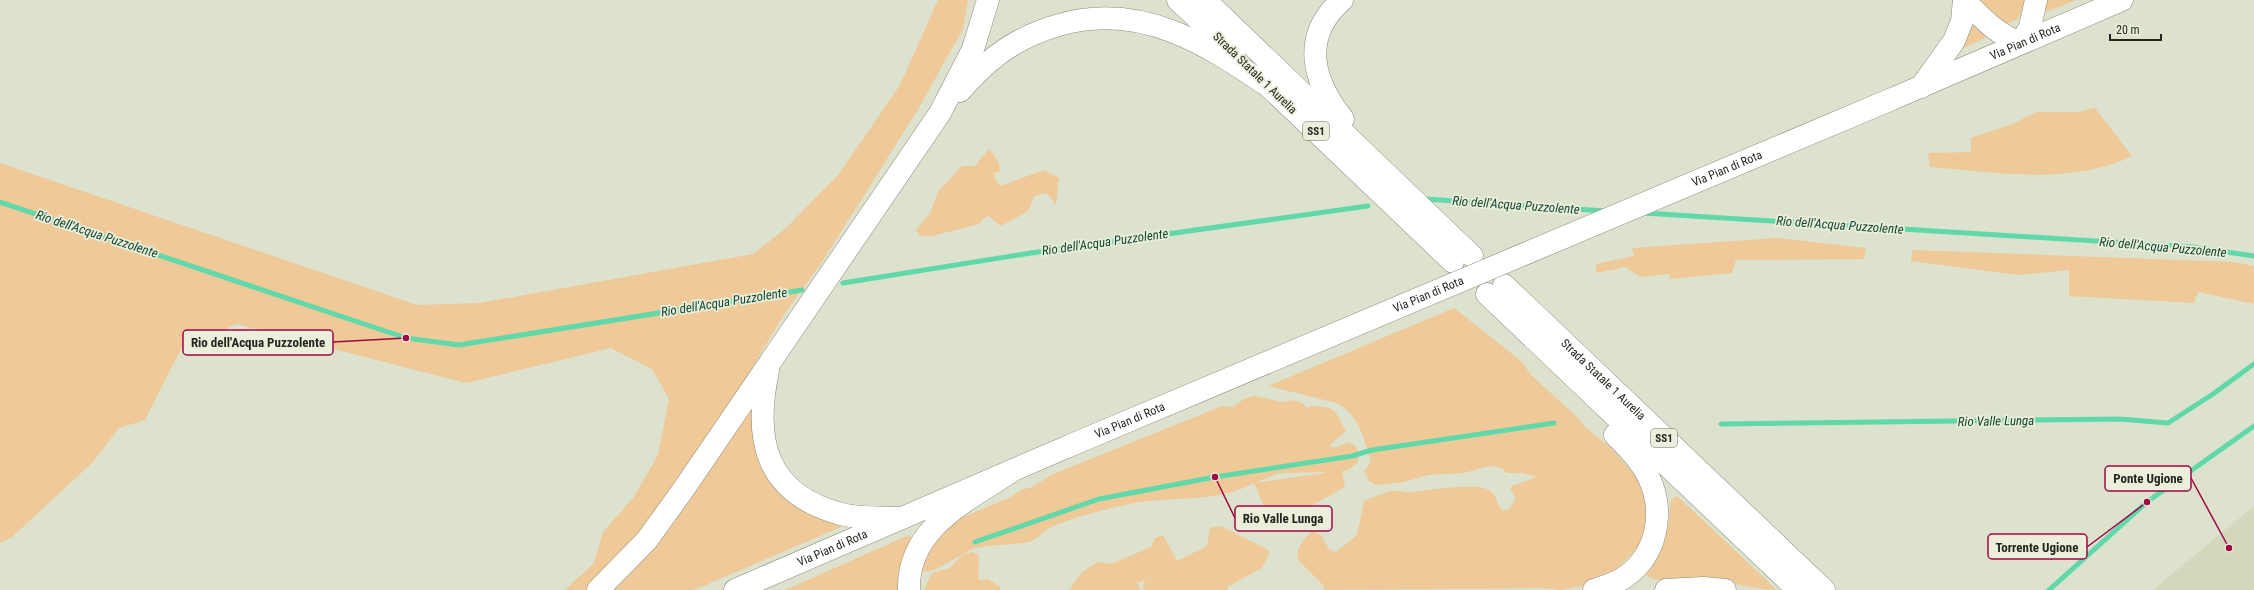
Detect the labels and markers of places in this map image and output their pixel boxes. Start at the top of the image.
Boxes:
callout: Rio dell'Acqua Puzzolente [183,330,333,355]
callout: Ponte Ugione [2105,466,2191,491]
callout: Rio Valle Lunga [1235,506,1332,531]
callout: Torrente Ugione [1988,534,2087,559]

